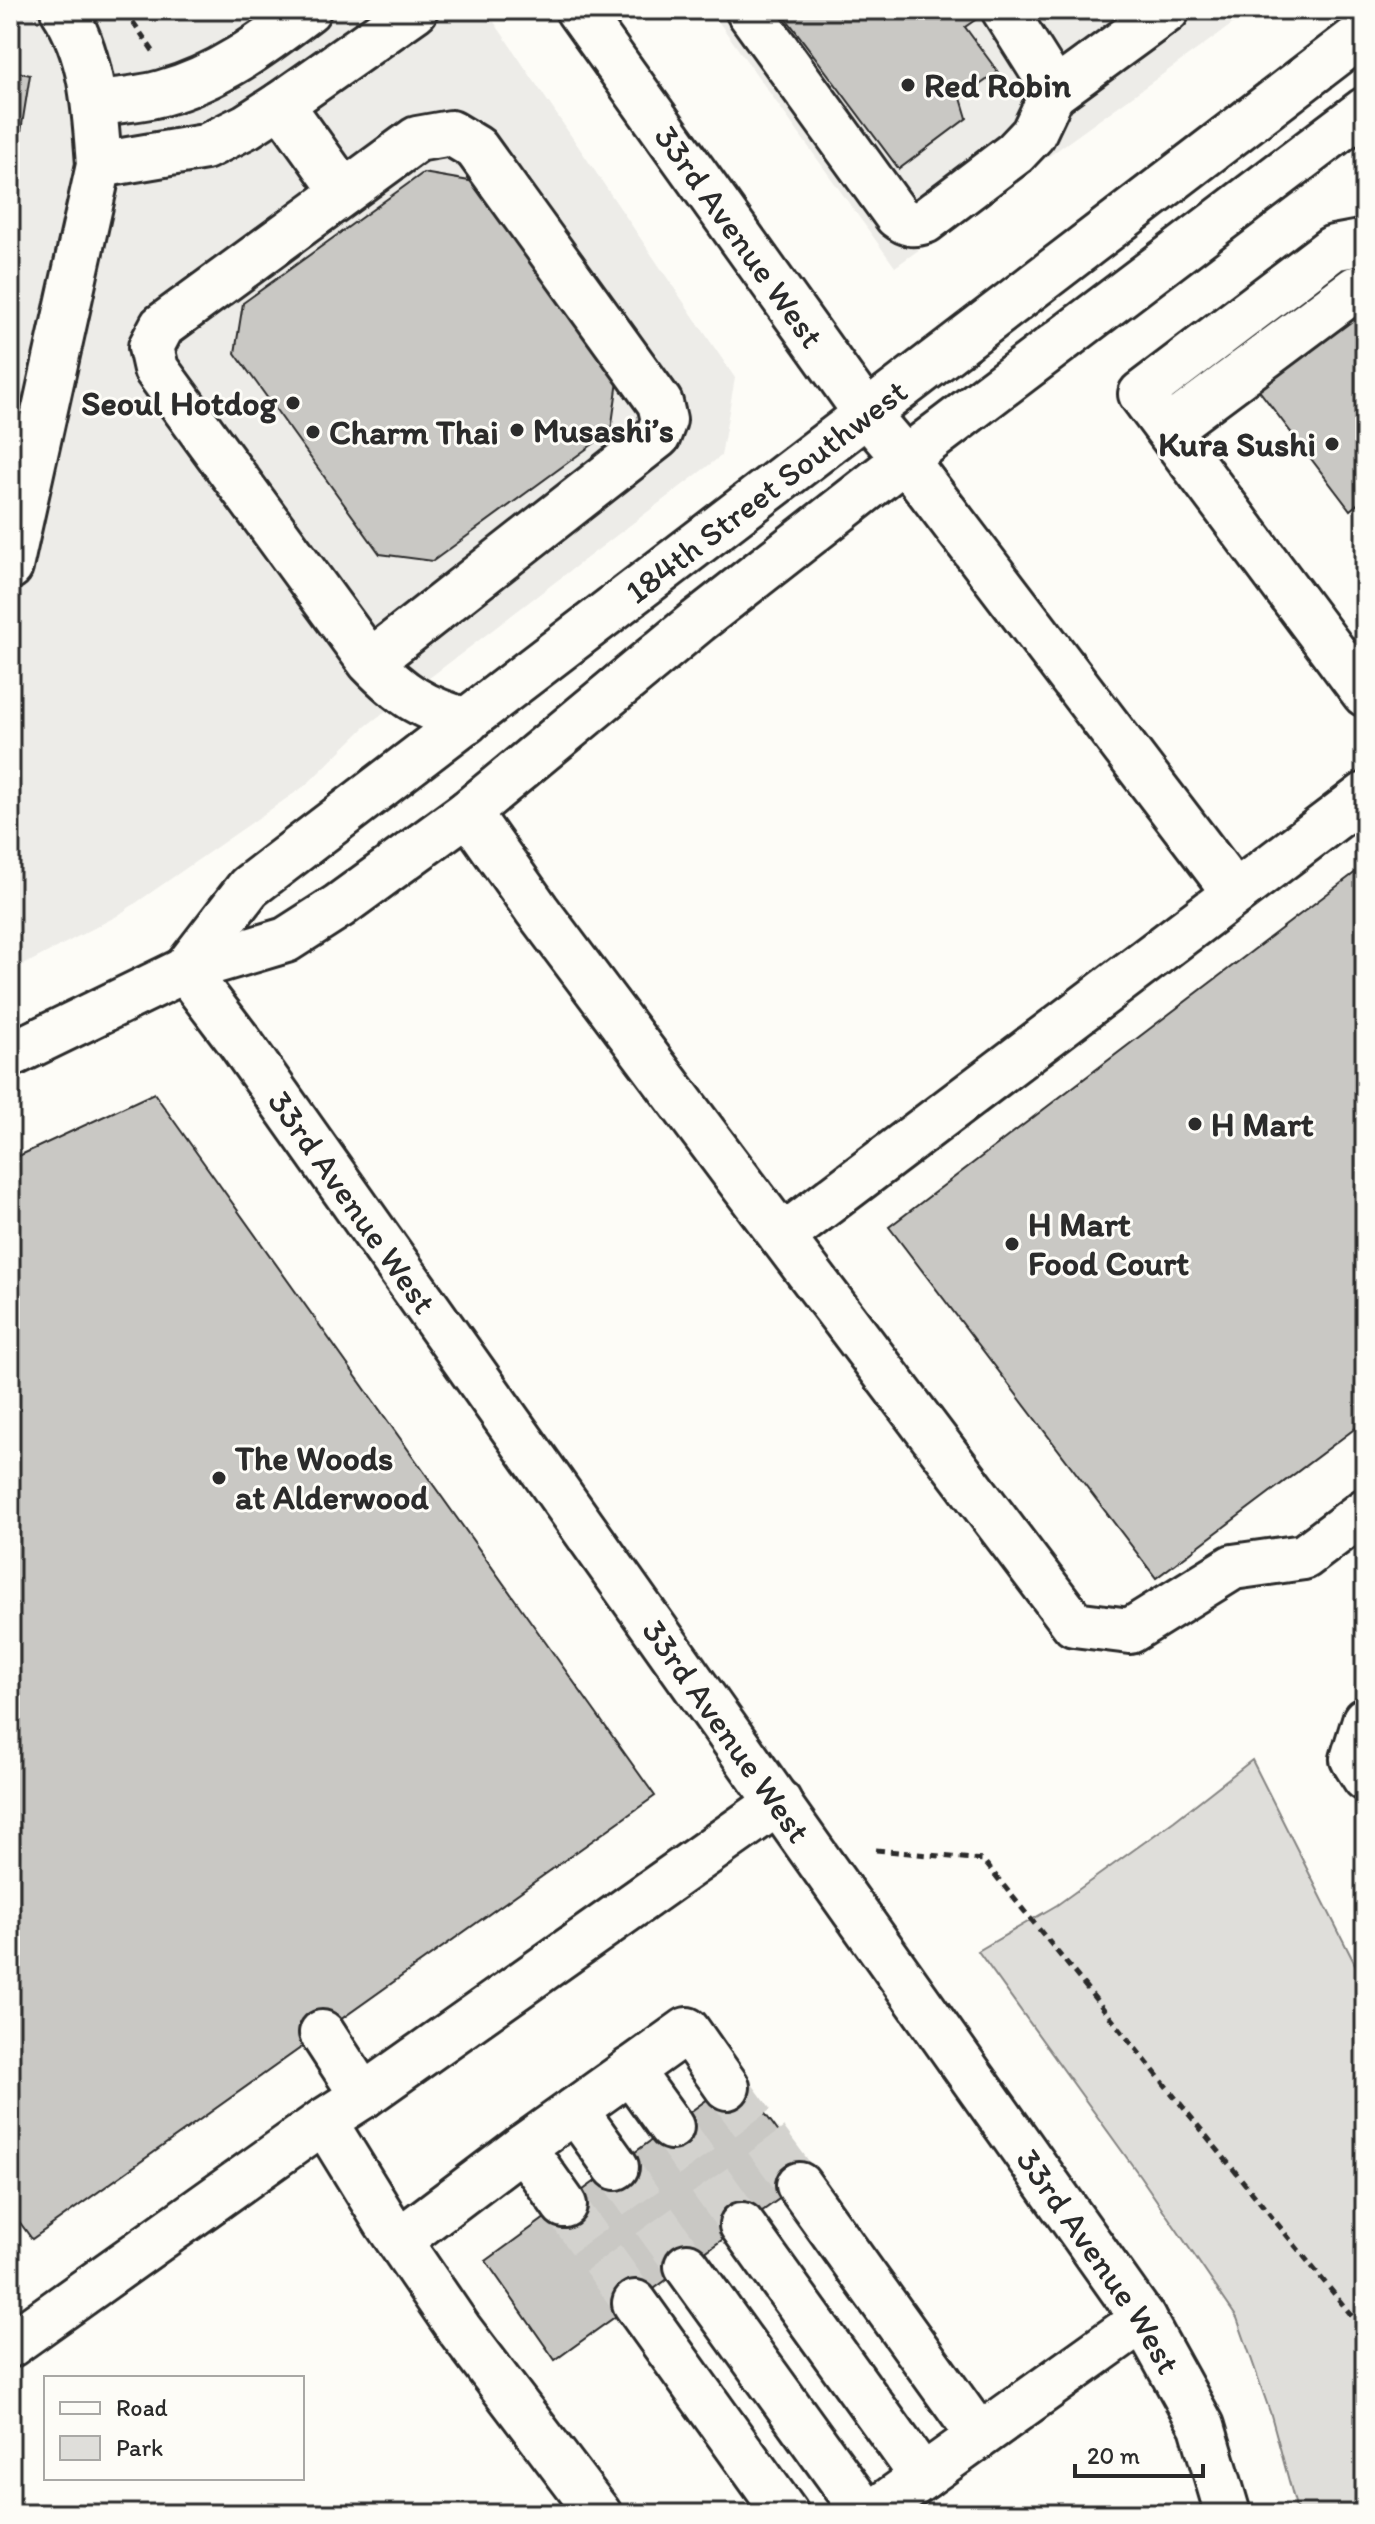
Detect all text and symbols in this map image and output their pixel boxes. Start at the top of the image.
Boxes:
place label: Red Robin [924,65,1072,106]
marker: Red Robin [899,76,917,94]
street label: 33rd Avenue West [646,117,833,356]
street label: 184th Street Southwest [617,370,915,612]
place label: Seoul Hotdog [81,383,278,424]
marker: Seoul Hotdog [284,394,302,412]
place label: Musashi’s [533,410,674,451]
place label: Charm Thai [329,412,499,453]
marker: Musashi’s [508,421,526,439]
marker: Charm Thai [304,423,322,441]
place label: Kura Sushi [1158,424,1316,465]
marker: Kura Sushi [1323,435,1341,453]
street label: 33rd Avenue West [260,1082,446,1321]
place label: H Mart [1211,1104,1314,1145]
marker: H Mart [1186,1115,1204,1133]
place label: H Mart Food Court [1028,1204,1189,1284]
marker: H Mart Food Court [1003,1235,1021,1253]
place label: The Woods at Alderwood [234,1438,429,1518]
marker: The Woods at Alderwood [210,1469,228,1487]
street label: 33rd Avenue West [634,1611,820,1850]
street label: 33rd Avenue West [1008,2140,1190,2381]
legend [44,2376,304,2480]
text: Road [116,2393,168,2422]
scale bar [1075,2428,1203,2478]
text: Park [116,2433,163,2462]
text: 20 m [1087,2441,1140,2470]

